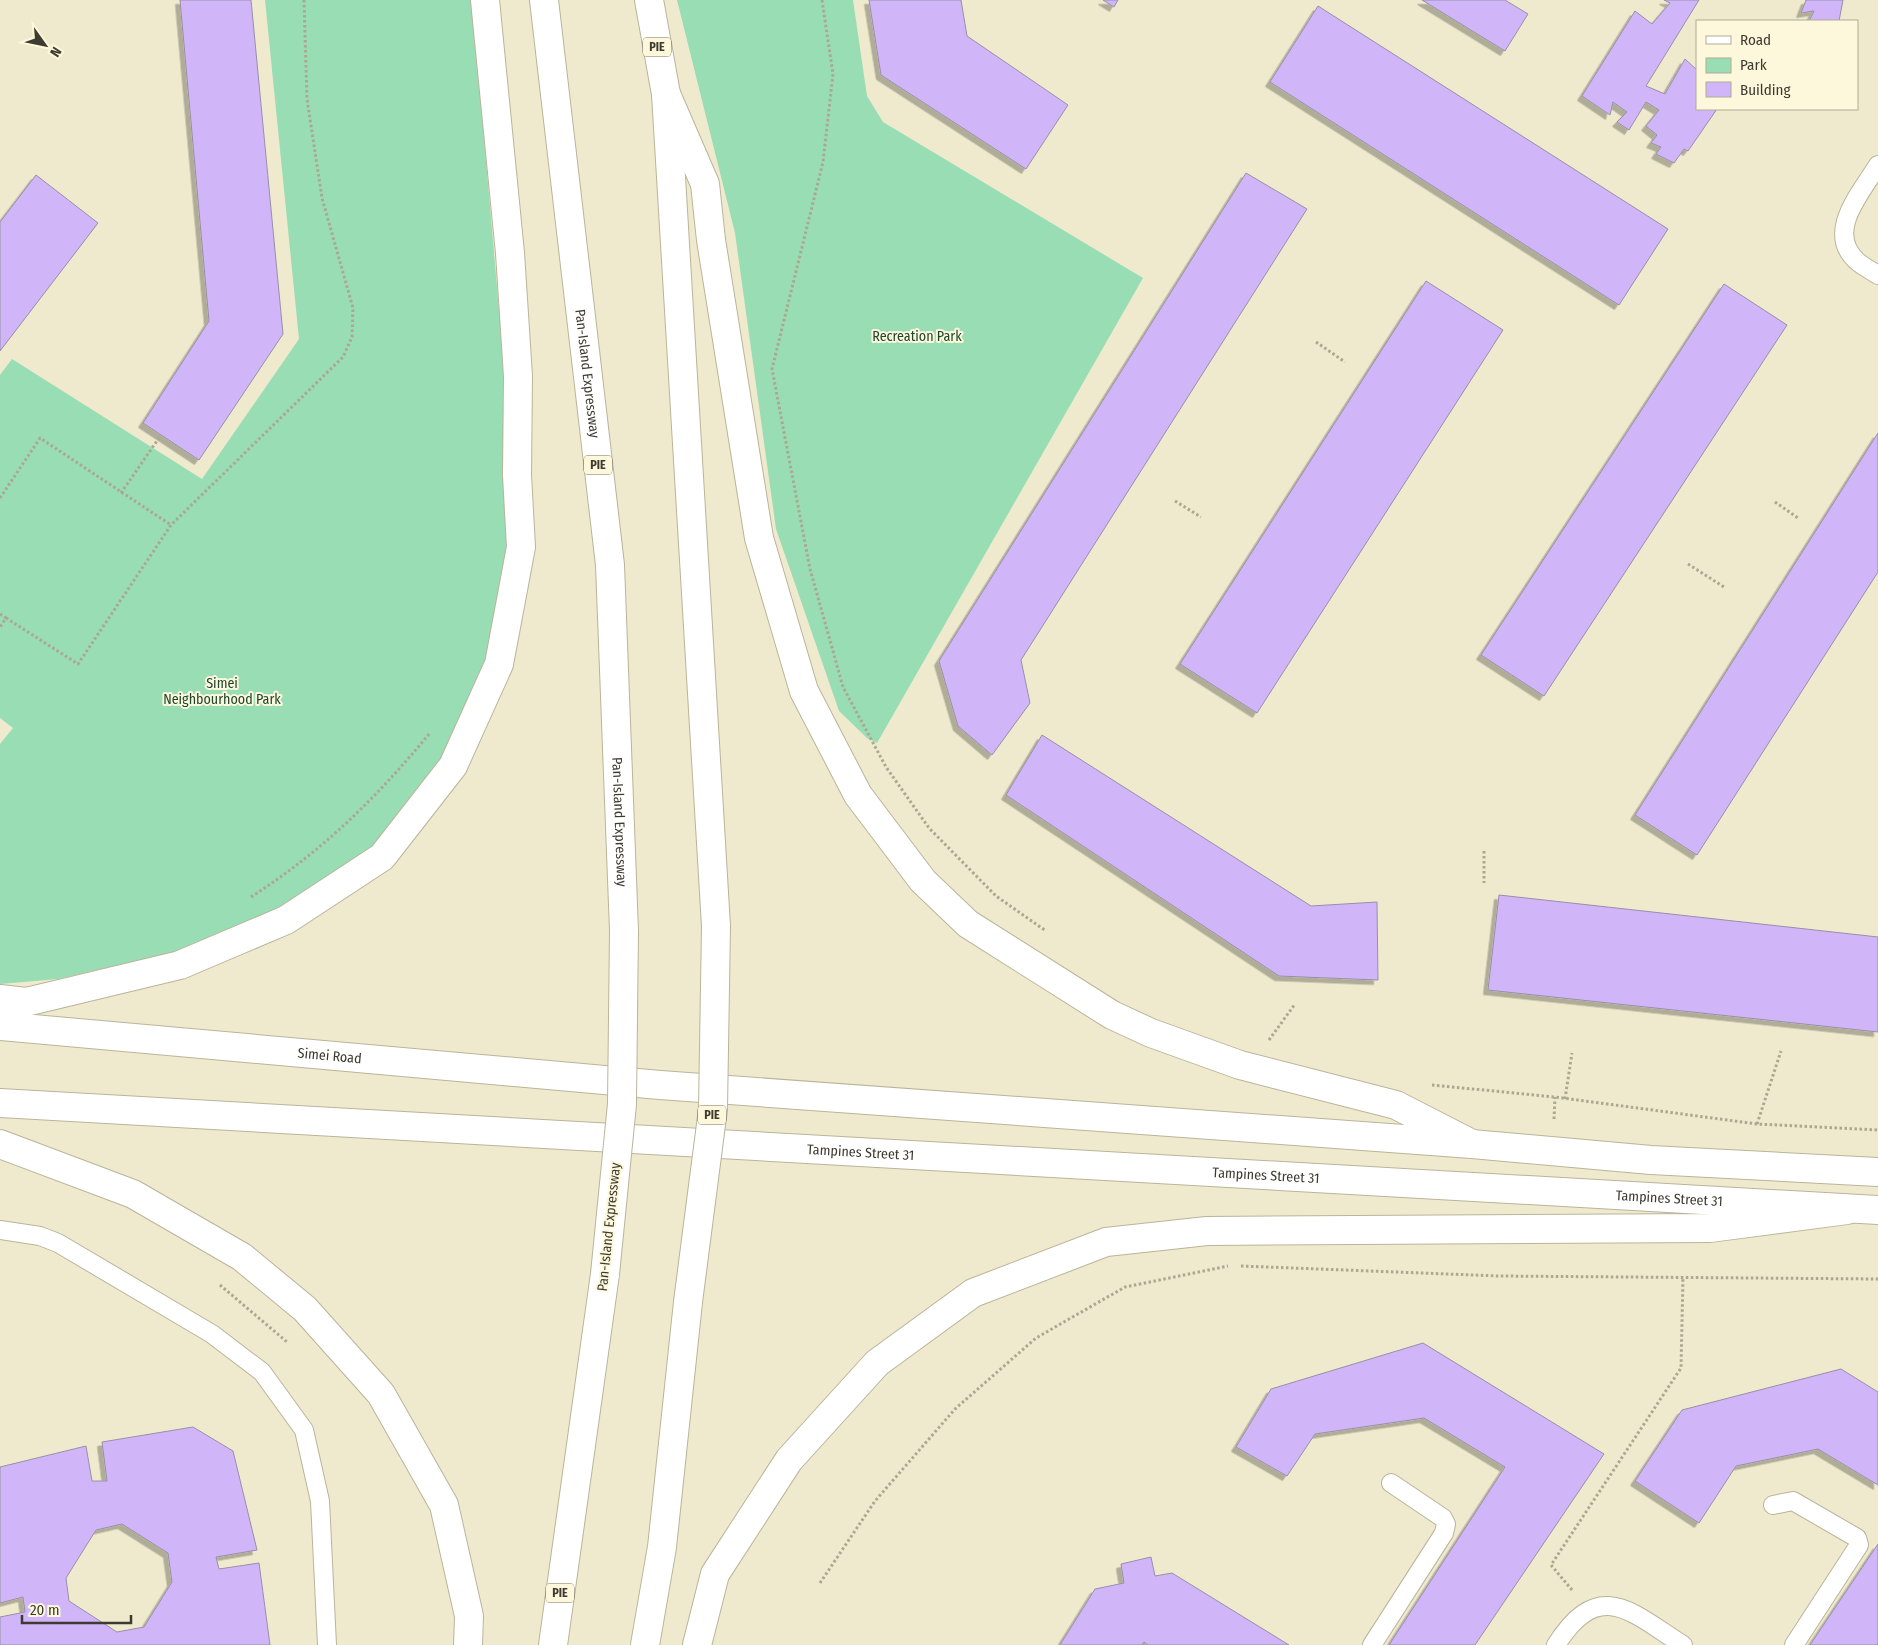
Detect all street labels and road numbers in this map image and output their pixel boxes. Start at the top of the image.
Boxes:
road number: PIE [643,38,671,56]
street label: Pan-Island Expressway [572,308,604,440]
road number: PIE [584,456,612,474]
street label: Pan-Island Expressway [609,757,631,888]
street label: Simei Road [297,1044,362,1067]
road number: PIE [698,1106,726,1124]
street label: Tampines Street 31 [807,1140,915,1164]
street label: Pan-Island Expressway [594,1161,624,1292]
street label: Tampines Street 31 [1212,1164,1320,1187]
street label: Tampines Street 31 [1615,1187,1723,1210]
road number: PIE [546,1584,574,1602]

